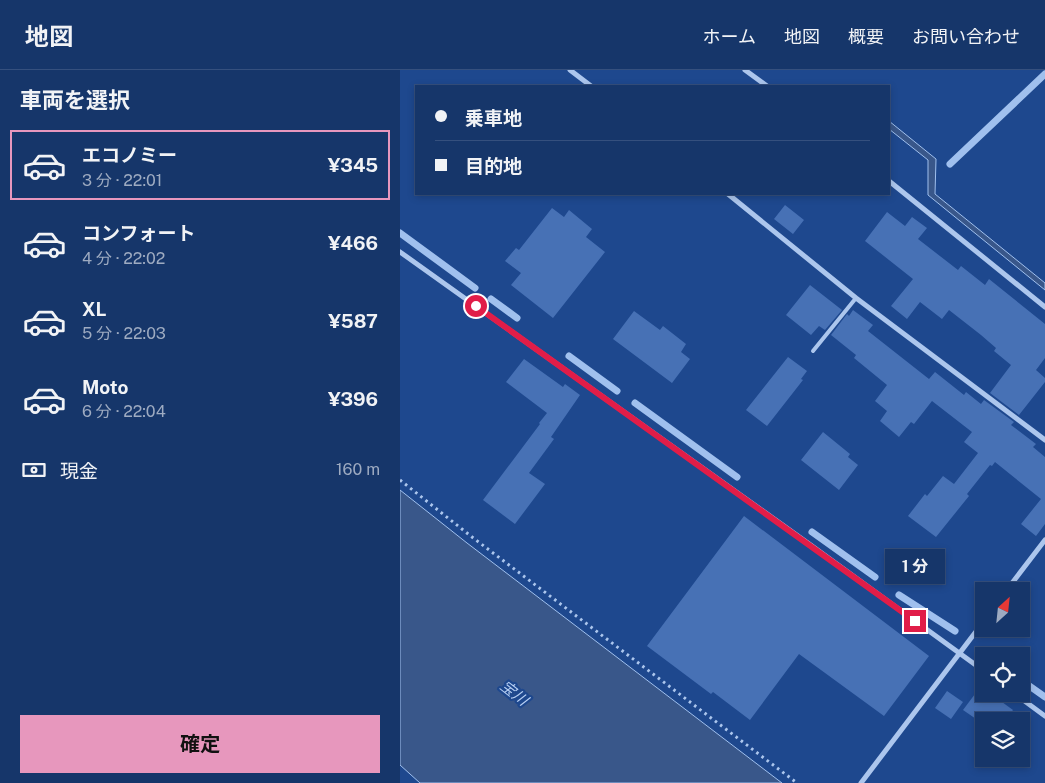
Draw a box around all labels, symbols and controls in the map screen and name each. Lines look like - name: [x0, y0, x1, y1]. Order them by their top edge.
- text: 地図: [25, 22, 73, 50]
- text: ホーム: [703, 26, 756, 47]
- text: 地図: [784, 26, 820, 47]
- text: 概要: [848, 26, 884, 47]
- text: お問い合わせ: [912, 26, 1020, 47]
- text: 車両を選択: [20, 87, 130, 113]
- text: 乗車地: [465, 107, 522, 129]
- icon: car: [22, 143, 67, 188]
- text: エコノミー: [82, 144, 177, 166]
- text: ¥345: [328, 154, 378, 176]
- text: 目的地: [465, 155, 522, 177]
- text: 3 分 · 22:01: [82, 171, 162, 190]
- icon: car: [22, 221, 67, 266]
- text: コンフォート: [82, 222, 195, 244]
- text: ¥466: [328, 232, 378, 254]
- text: 4 分 · 22:02: [82, 249, 165, 268]
- route start: [465, 295, 487, 317]
- text: XL: [82, 298, 107, 320]
- icon: car: [22, 299, 67, 344]
- text: ¥587: [328, 310, 378, 332]
- text: 5 分 · 22:03: [82, 324, 166, 343]
- text: Moto: [82, 376, 128, 398]
- icon: car: [22, 377, 67, 422]
- text: ¥396: [328, 388, 378, 410]
- text: 6 分 · 22:04: [82, 402, 166, 421]
- icon: cash: [20, 456, 48, 484]
- text: 現金: [60, 460, 98, 482]
- text: 160 m: [336, 460, 380, 479]
- callout: 1 分: [885, 548, 945, 584]
- text: 1 分: [902, 557, 928, 576]
- north arrow: [975, 582, 1030, 638]
- map controls: [975, 582, 1030, 767]
- route end: [904, 610, 926, 632]
- button: locate: [975, 647, 1030, 702]
- water label: 宝川: [497, 677, 533, 710]
- button: layers: [975, 712, 1030, 767]
- button: 確定: [20, 715, 380, 773]

